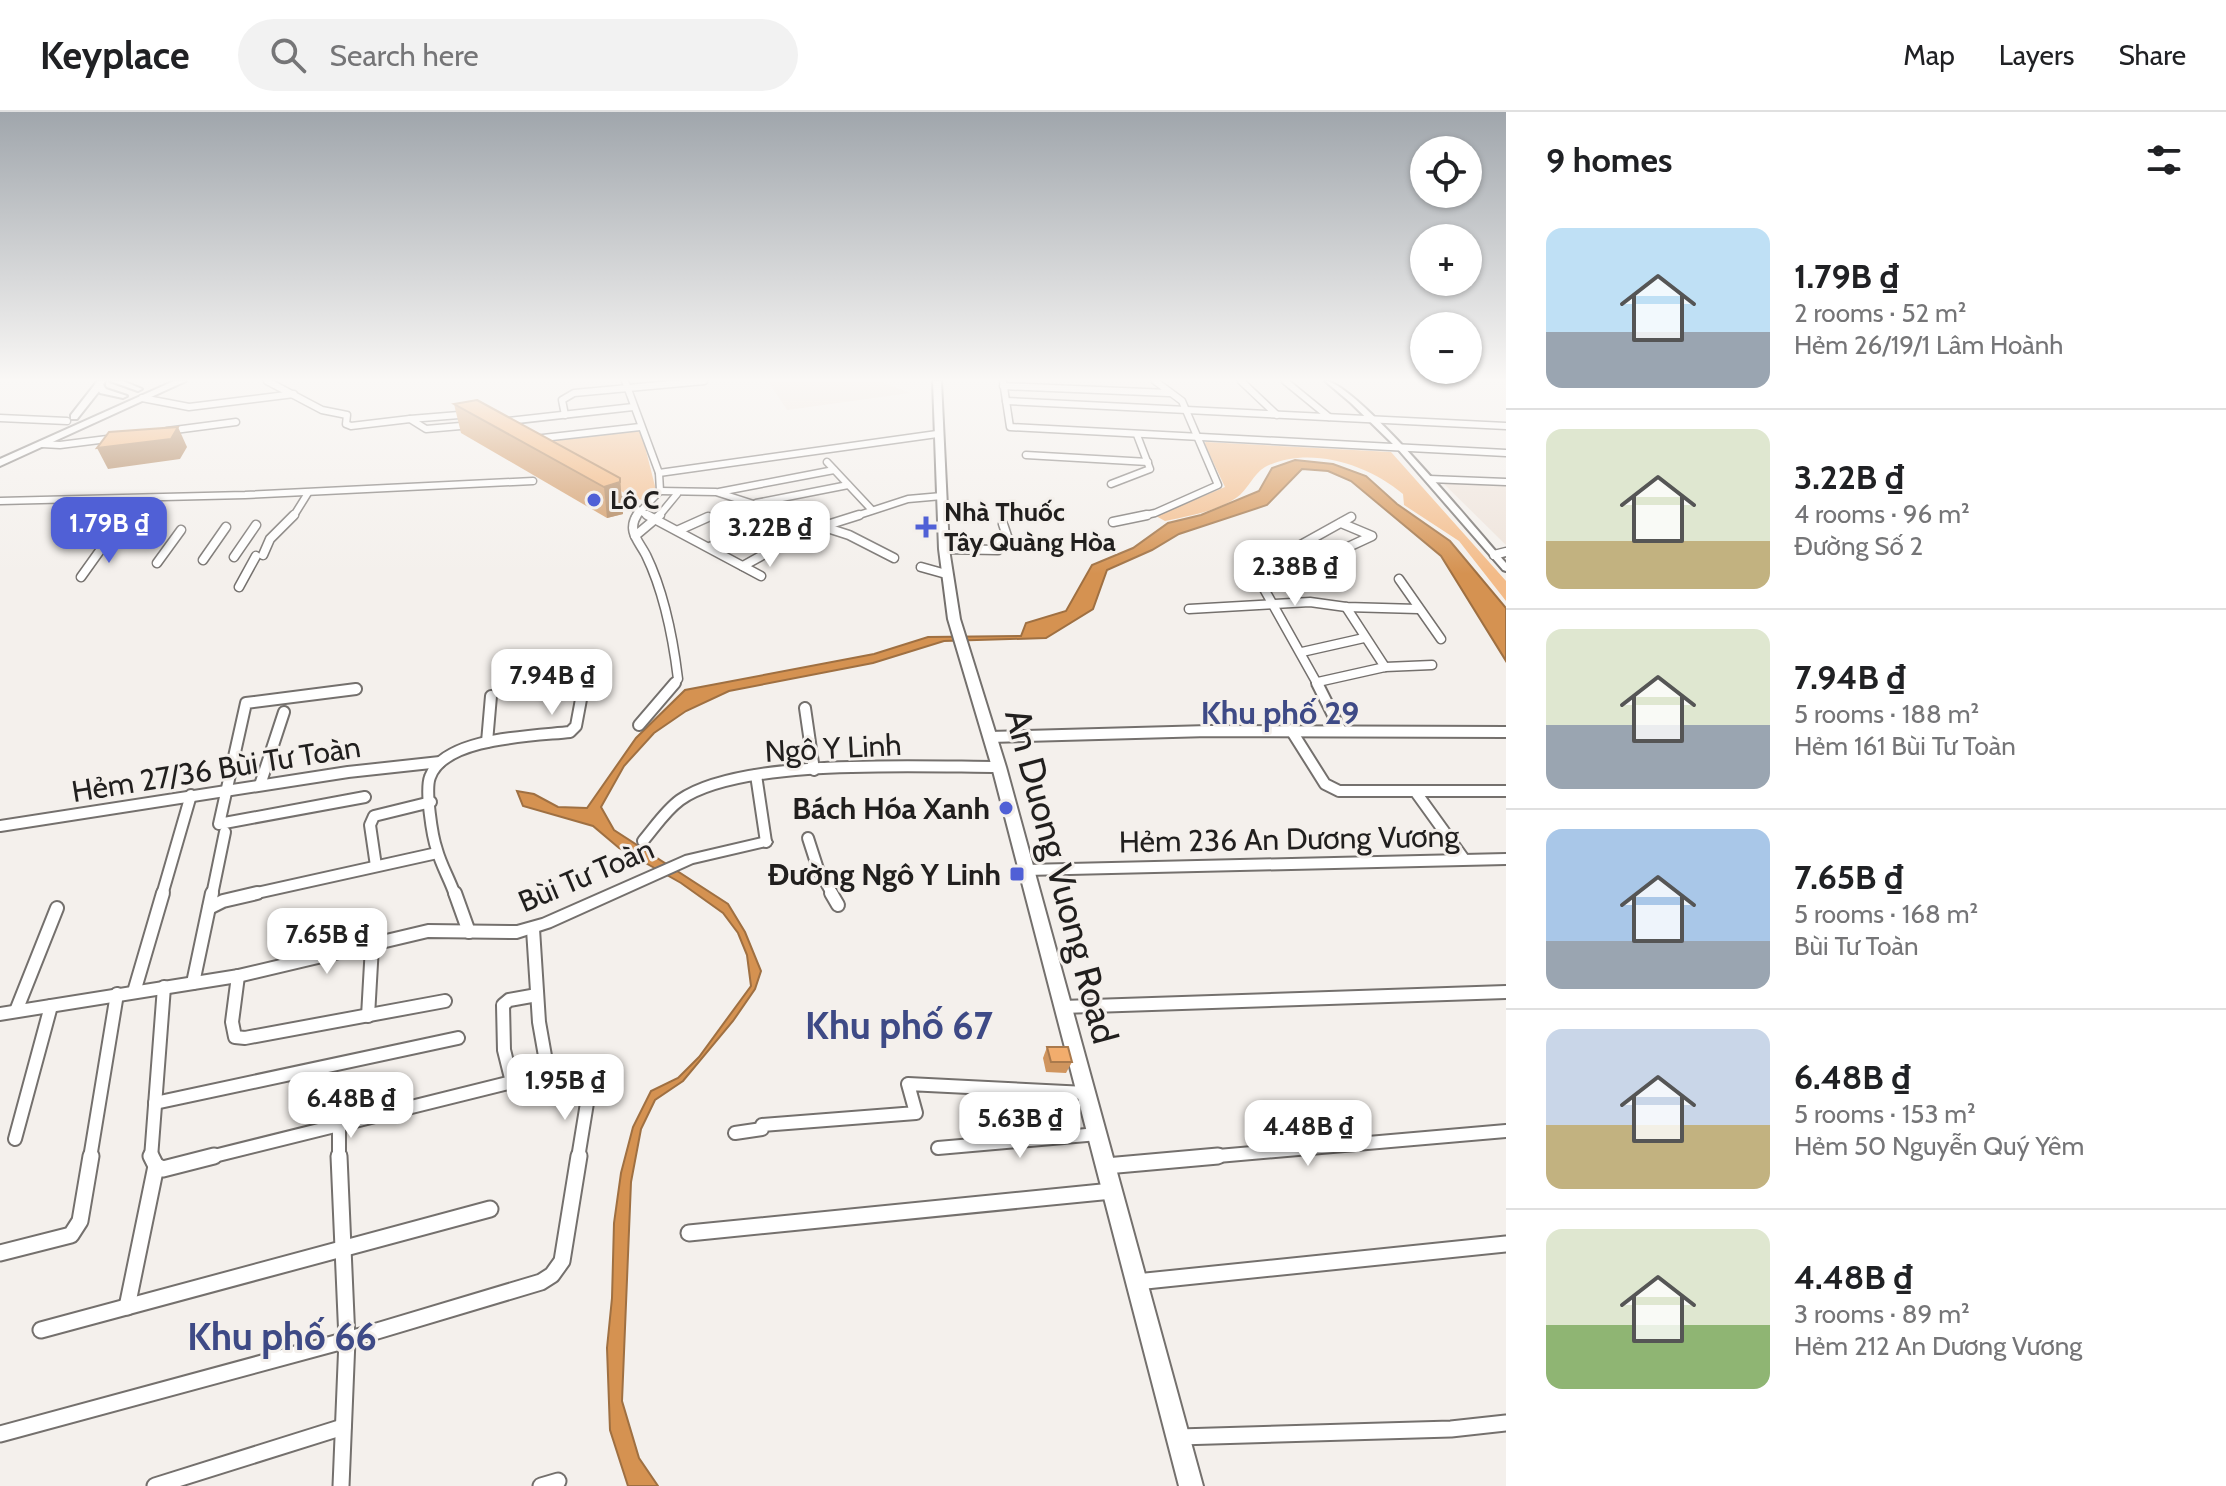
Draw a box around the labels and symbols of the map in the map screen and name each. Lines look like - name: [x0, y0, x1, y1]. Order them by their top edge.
- place label: Lô C: [610, 484, 660, 516]
- marker: Lô C: [585, 491, 603, 509]
- place label: Nhà Thuốc Tây Quàng Hòa: [944, 496, 1116, 558]
- pin: 1.79B ₫: [35, 497, 183, 565]
- pin: 3.22B ₫: [696, 501, 844, 569]
- marker: Nhà Thuốc Tây Quàng Hòa: [915, 516, 937, 538]
- pin: 2.38B ₫: [1221, 540, 1369, 608]
- pin: 7.94B ₫: [478, 649, 626, 717]
- district label: Khu phố 29: [1201, 693, 1359, 732]
- street label: An Duong Vuong Road: [996, 704, 1128, 1048]
- street label: Ngô Y Linh: [764, 726, 902, 770]
- street label: Hẻm 27/36 Bùi Tư Toàn: [69, 728, 363, 810]
- place label: Bách Hóa Xanh: [792, 790, 990, 827]
- marker: Bách Hóa Xanh: [997, 799, 1015, 817]
- street label: Hẻm 236 An Dương Vương: [1119, 818, 1461, 860]
- street label: Bùi Tư Toàn: [513, 830, 659, 920]
- place label: Đường Ngô Y Linh: [767, 856, 1001, 893]
- marker: Đường Ngô Y Linh: [1008, 865, 1026, 883]
- pin: 7.65B ₫: [253, 908, 401, 976]
- district label: Khu phố 67: [805, 1002, 993, 1049]
- pin: 1.95B ₫: [491, 1054, 639, 1122]
- pin: 6.48B ₫: [277, 1072, 425, 1140]
- pin: 5.63B ₫: [946, 1092, 1094, 1160]
- pin: 4.48B ₫: [1234, 1100, 1382, 1168]
- district label: Khu phố 66: [187, 1313, 377, 1360]

